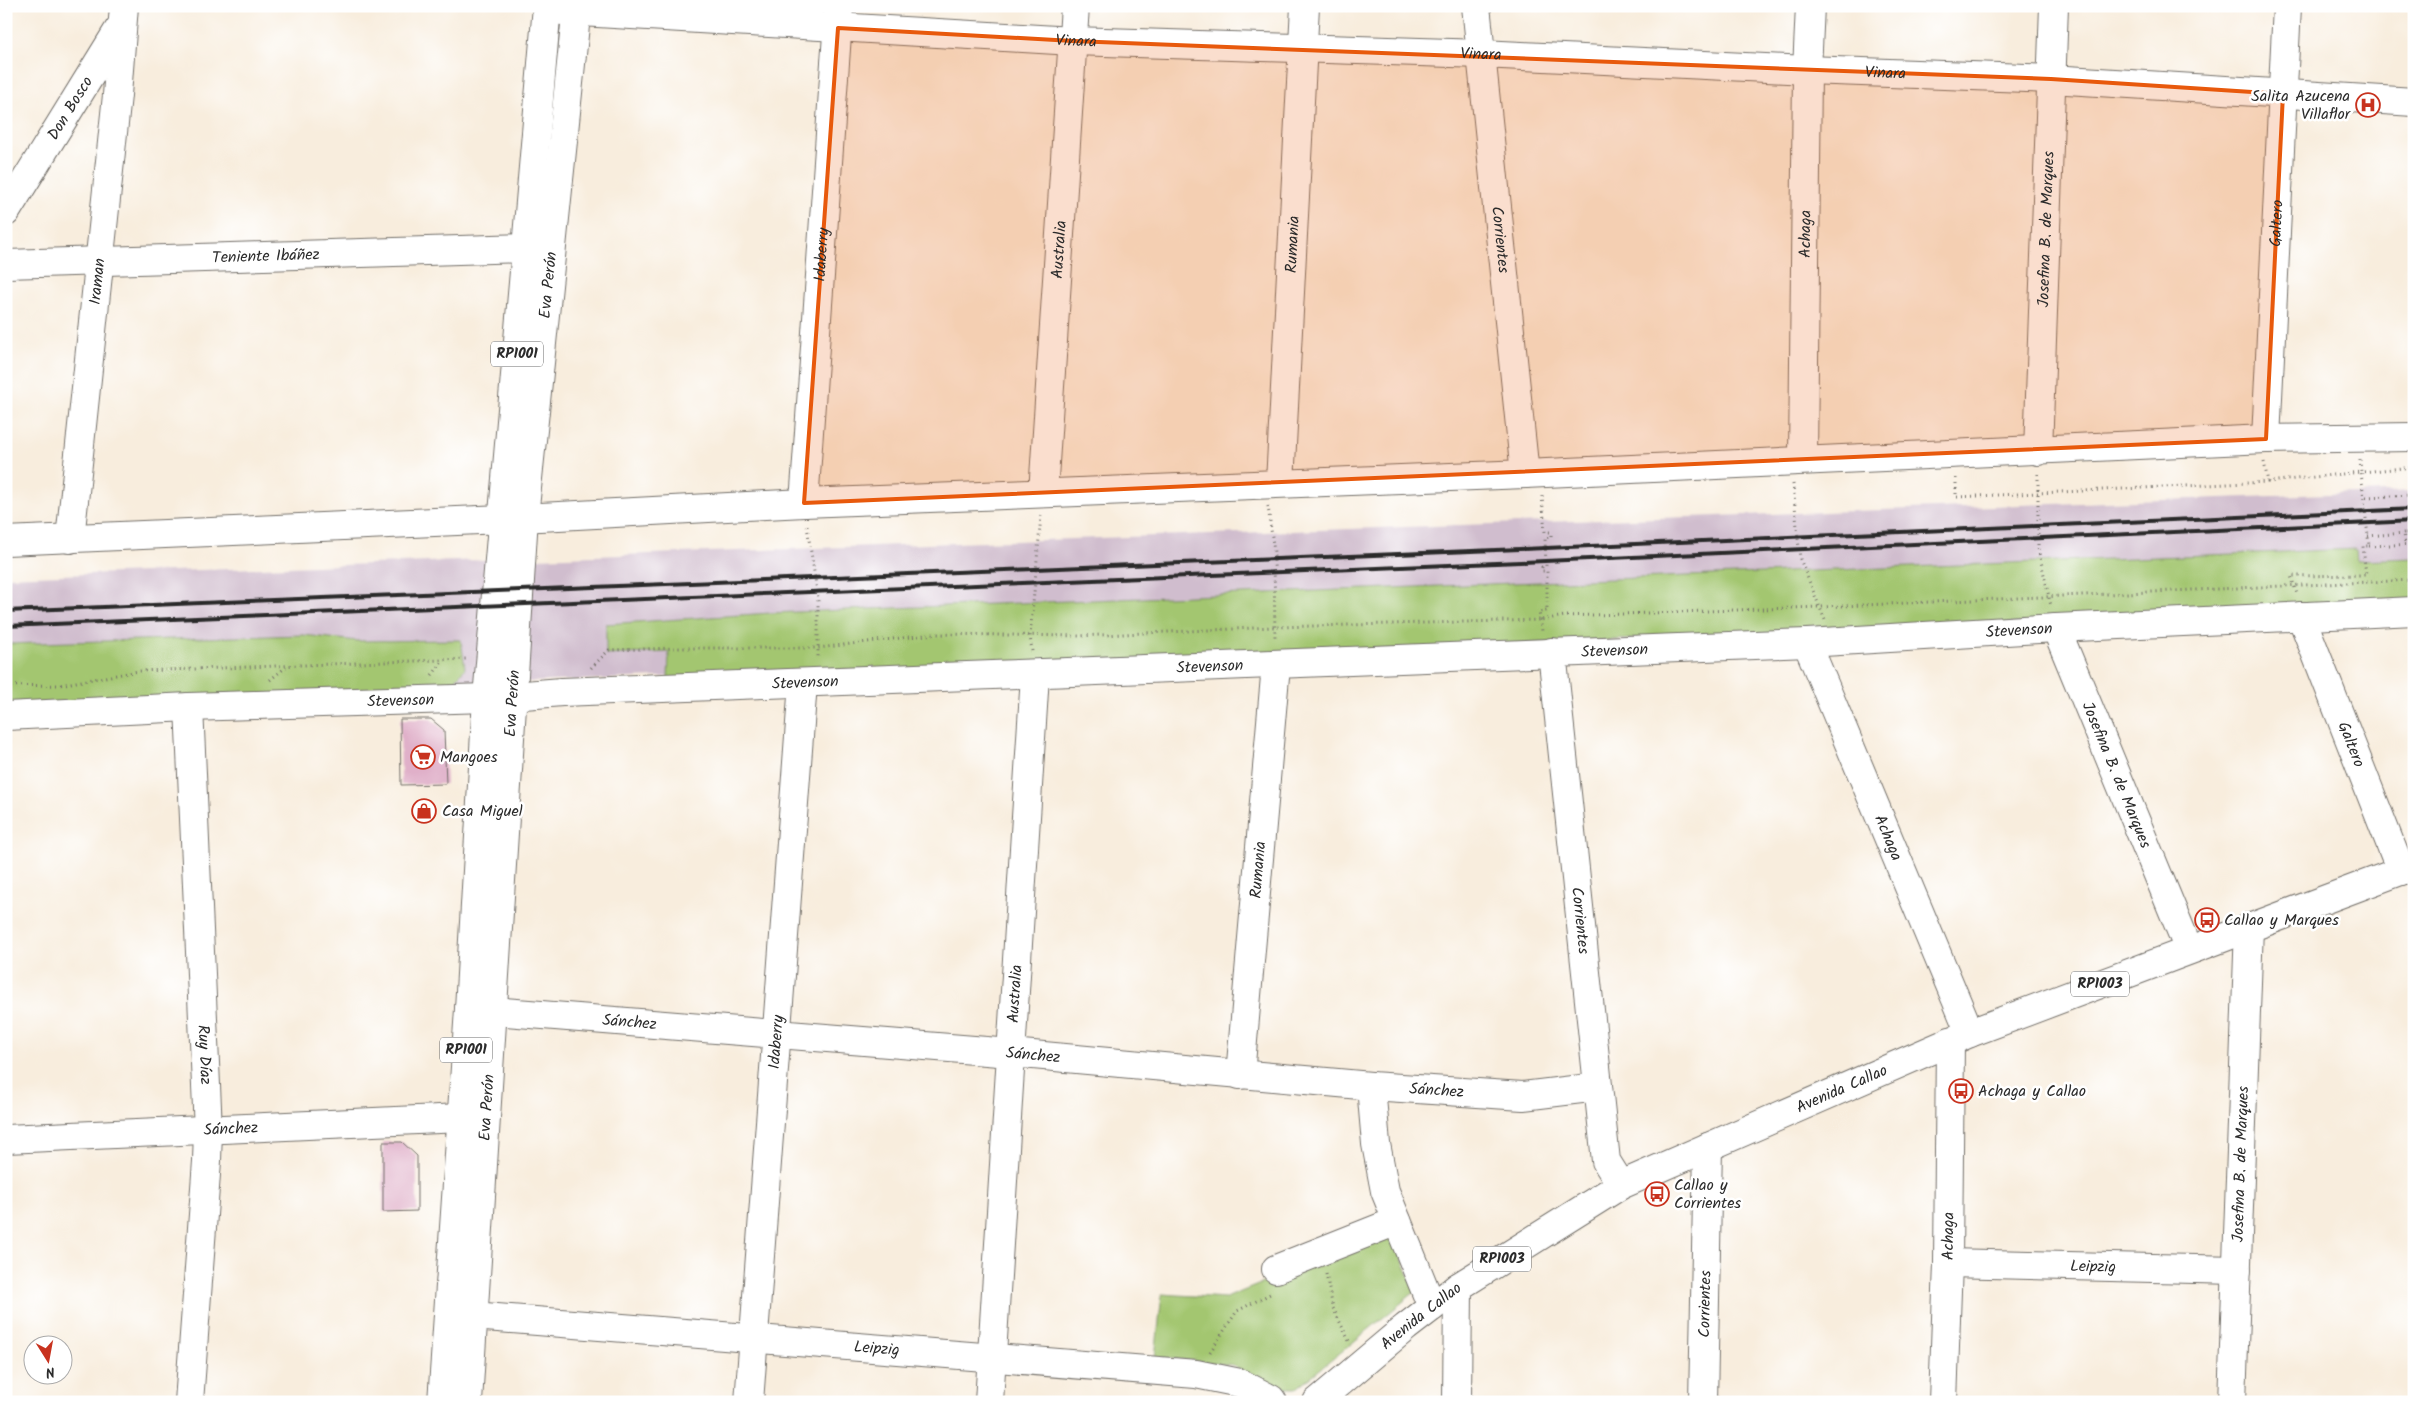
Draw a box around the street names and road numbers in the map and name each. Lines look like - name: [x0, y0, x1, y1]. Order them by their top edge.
- street label: Vinara: [1055, 27, 1097, 54]
- street label: Vinara: [1460, 41, 1502, 67]
- street label: Vinara: [1864, 60, 1906, 86]
- street label: Don Bosco: [41, 71, 99, 145]
- street label: Josefina B. de Marques: [2031, 150, 2061, 308]
- street label: Galtero: [2263, 199, 2290, 247]
- street label: Corrientes: [1485, 205, 1516, 275]
- street label: Achaga: [1793, 210, 1818, 258]
- street label: Rumania: [1279, 215, 1306, 274]
- street label: Australia: [1045, 220, 1073, 280]
- street label: Idaberry: [807, 226, 836, 283]
- street label: Teniente Ibáñez: [212, 242, 320, 270]
- street label: Eva Perón: [532, 250, 564, 320]
- street label: Iraman: [82, 257, 112, 306]
- road number: RP1001: [491, 342, 543, 366]
- street label: Stevenson: [1985, 616, 2053, 645]
- street label: Stevenson: [1581, 637, 1649, 664]
- street label: Stevenson: [1176, 653, 1244, 680]
- street label: Eva Perón: [498, 669, 527, 738]
- street label: Stevenson: [771, 669, 839, 696]
- street label: Stevenson: [367, 687, 435, 714]
- street label: Josefina B. de Marques: [2075, 698, 2158, 852]
- street label: Galtero: [2331, 718, 2372, 771]
- street label: Achaga: [1868, 811, 1909, 865]
- street label: Rumania: [1243, 840, 1273, 899]
- street label: Corrientes: [1565, 886, 1596, 955]
- street label: Australia: [1001, 964, 1029, 1024]
- road number: RP1003: [2071, 972, 2129, 996]
- street label: Sánchez: [601, 1007, 658, 1037]
- street label: Idaberry: [762, 1014, 791, 1070]
- street label: Ruy Díaz: [191, 1024, 218, 1085]
- road number: RP1001: [440, 1038, 492, 1062]
- street label: Sánchez: [1005, 1040, 1061, 1070]
- street label: Avenida Callao: [1792, 1058, 1891, 1120]
- street label: Eva Perón: [472, 1073, 501, 1142]
- street label: Sánchez: [1409, 1076, 1465, 1105]
- street label: Josefina B. de Marques: [2225, 1085, 2256, 1243]
- street label: Sánchez: [203, 1115, 259, 1142]
- street label: Achaga: [1936, 1212, 1961, 1260]
- road number: RP1003: [1473, 1246, 1531, 1272]
- street label: Leipzig: [2070, 1253, 2116, 1280]
- street label: Corrientes: [1692, 1270, 1718, 1338]
- street label: Avenida Callao: [1375, 1276, 1467, 1356]
- street label: Leipzig: [853, 1334, 901, 1363]

